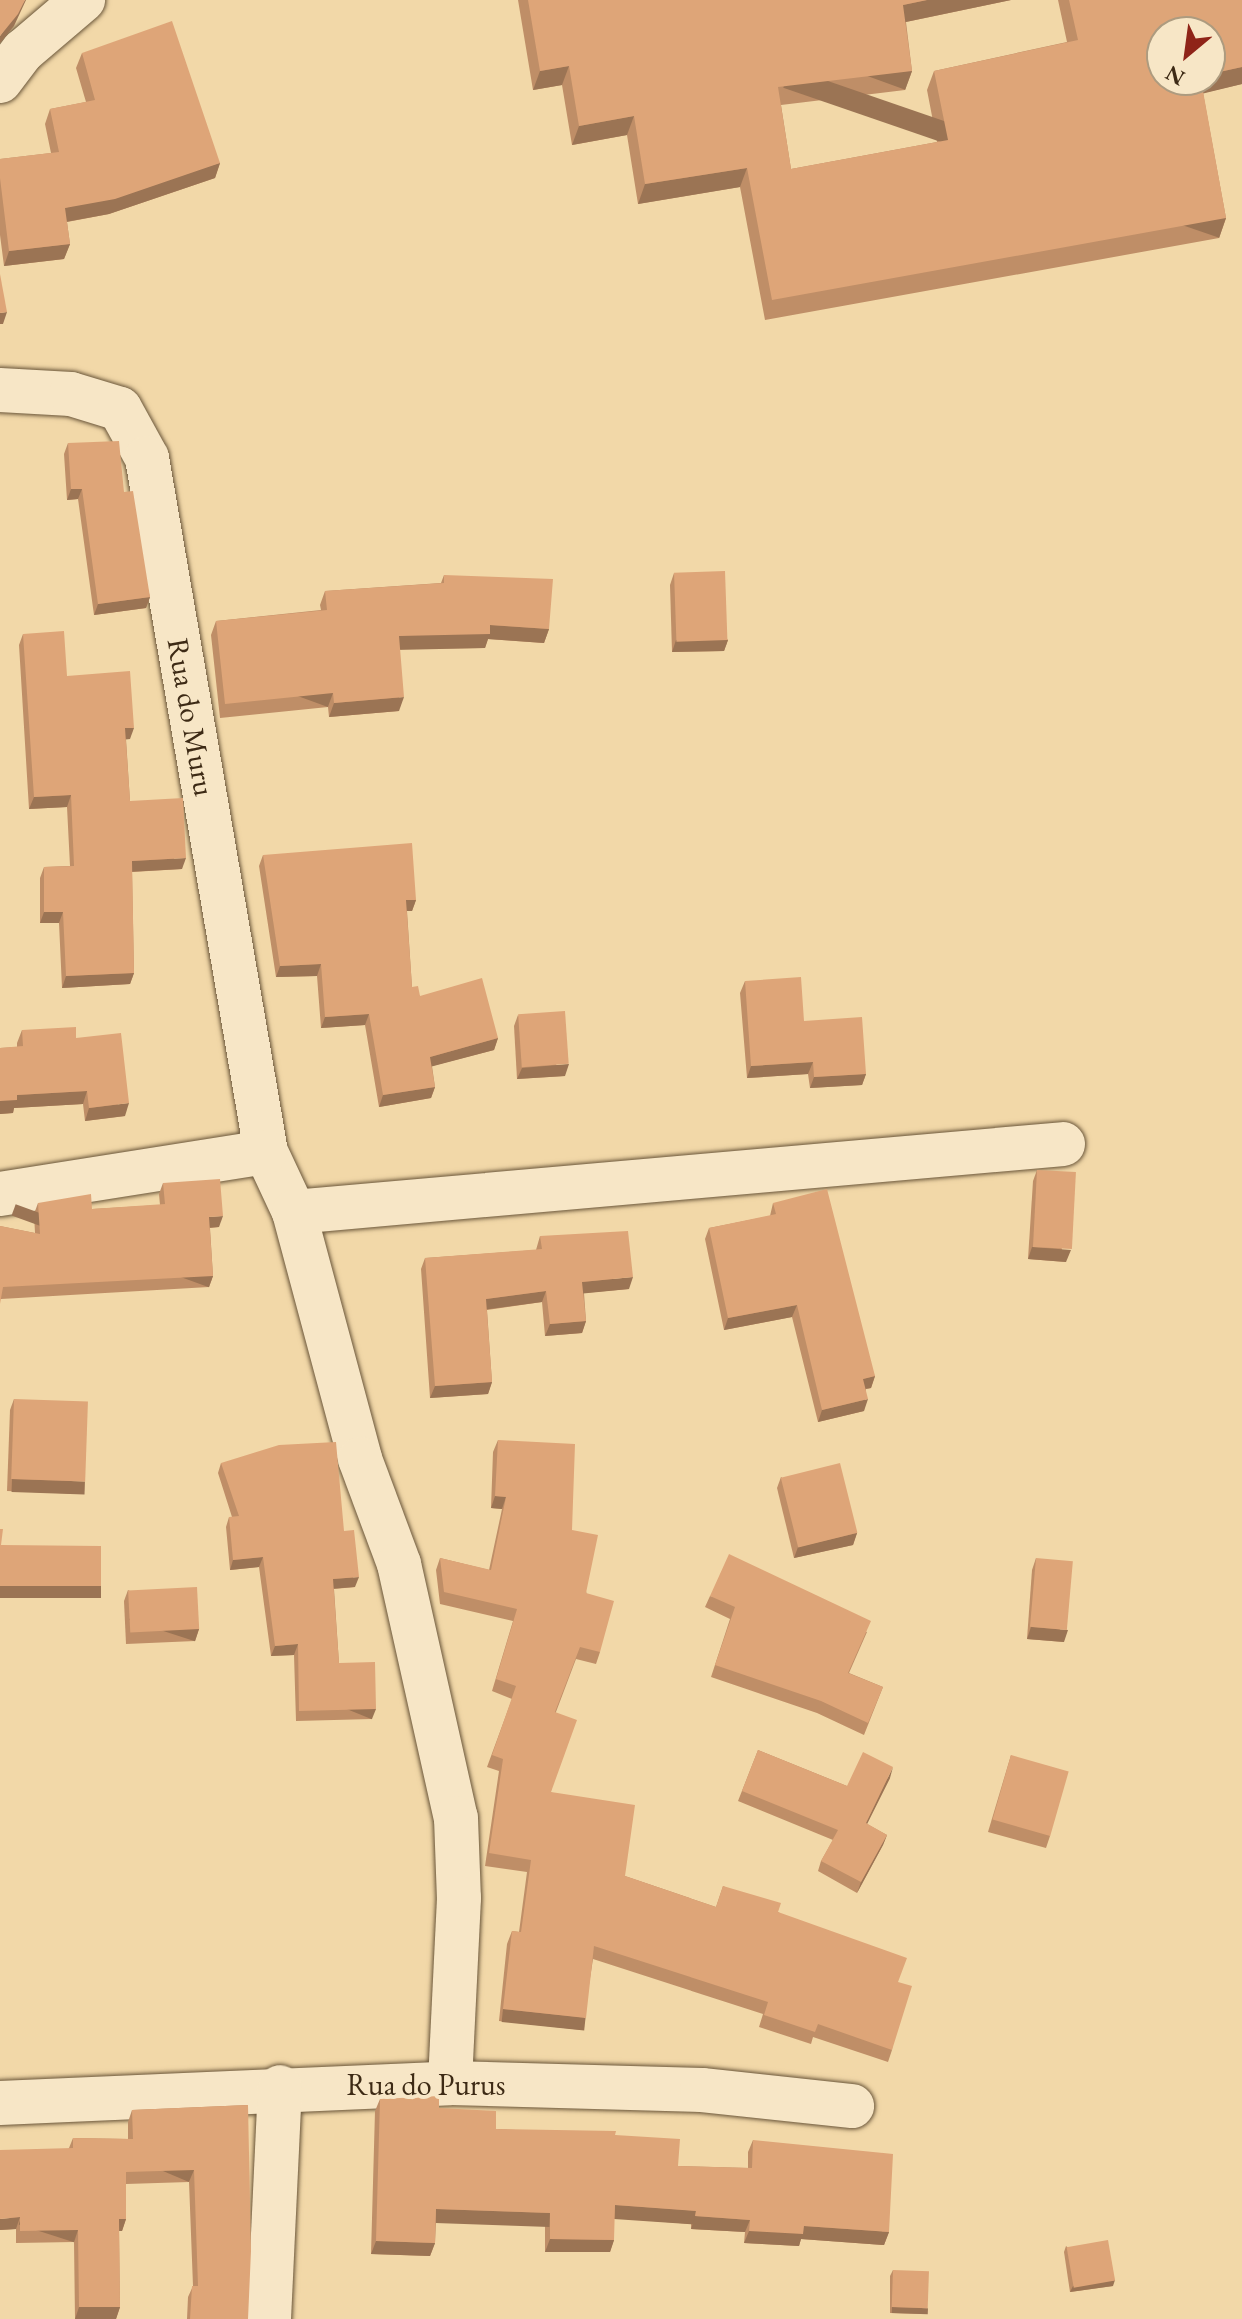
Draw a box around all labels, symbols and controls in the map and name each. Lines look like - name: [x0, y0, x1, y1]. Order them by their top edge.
- north arrow: [1146, 16, 1226, 96]
- text: N: [1160, 59, 1190, 93]
- street label: Rua do Muru: [159, 635, 223, 799]
- street label: Rua do Purus: [346, 2067, 506, 2103]

